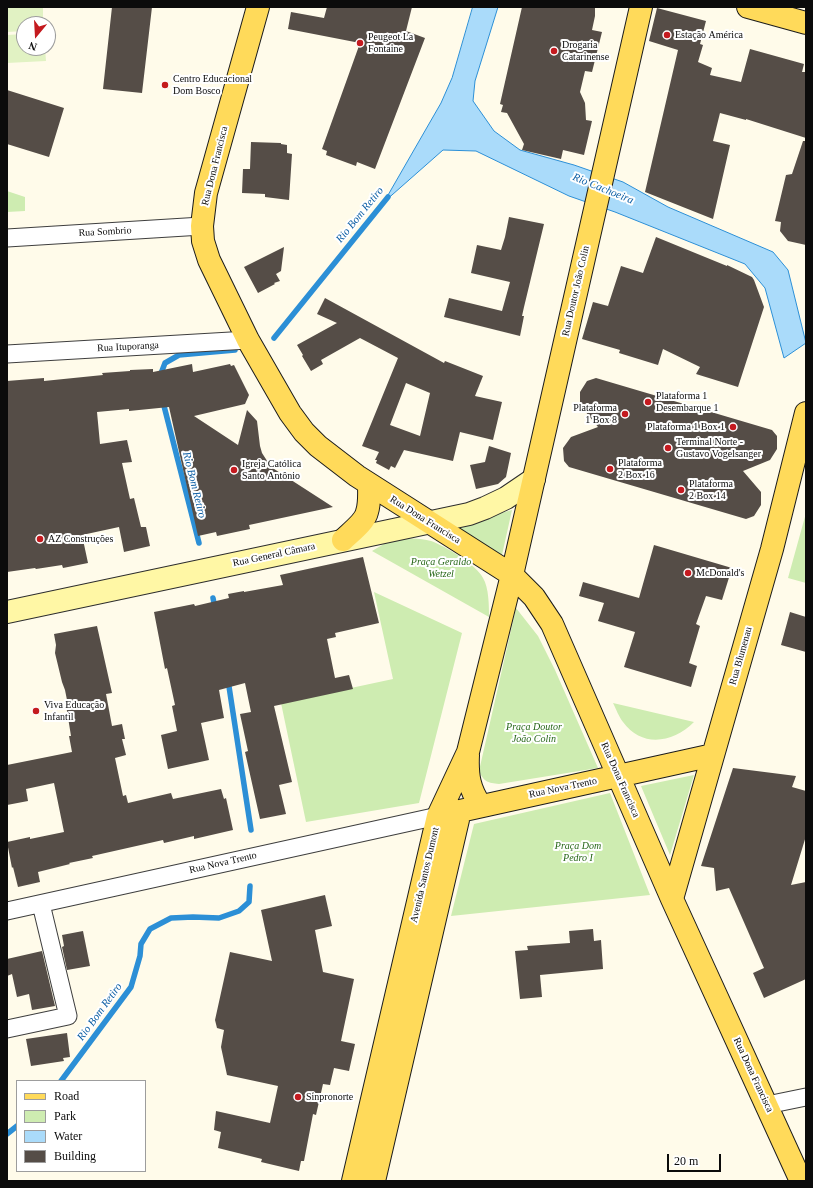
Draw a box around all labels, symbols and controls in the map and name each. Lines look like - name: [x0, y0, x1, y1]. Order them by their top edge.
- north arrow: [16, 16, 56, 56]
- place label: Estação América: [675, 29, 743, 41]
- marker: Estação América: [662, 30, 672, 40]
- place label: Peugeot La Fontaine: [368, 31, 413, 54]
- marker: Peugeot La Fontaine: [355, 38, 365, 48]
- place label: Drogaria Catarinense: [562, 39, 609, 62]
- text: N: [27, 40, 38, 53]
- marker: Drogaria Catarinense: [549, 46, 559, 56]
- place label: Centro Educacional Dom Bosco: [173, 73, 252, 96]
- marker: Centro Educacional Dom Bosco: [160, 80, 170, 90]
- street label: Rua Dona Francisca: [199, 125, 231, 207]
- water label: Rio Cachoeira: [571, 171, 635, 207]
- water label: Rio Bom Retiro: [333, 184, 387, 246]
- street label: Rua Sombrio: [78, 225, 132, 239]
- street label: Rua Doutor João Colin: [560, 245, 592, 337]
- street label: Rua Ituporanga: [97, 339, 159, 355]
- place label: Plataforma 1 Desembarque 1: [656, 390, 718, 414]
- marker: Plataforma 1 Desembarque 1: [643, 397, 653, 407]
- place label: Plataforma 1 Box 8: [573, 402, 617, 426]
- marker: Plataforma 1 Box 8: [620, 409, 630, 419]
- place label: Plataforma 1 Box 1: [647, 421, 725, 433]
- marker: Plataforma 1 Box 1: [728, 422, 738, 432]
- place label: Terminal Norte - Gustavo Vogelsanger: [676, 436, 761, 460]
- marker: Terminal Norte - Gustavo Vogelsanger: [663, 443, 673, 453]
- water label: Rio Bom Retiro: [179, 450, 209, 520]
- place label: Plataforma 2 Box 16: [618, 457, 662, 480]
- place label: Igreja Católica Santo Antônio: [242, 458, 301, 482]
- marker: Plataforma 2 Box 16: [605, 464, 615, 474]
- marker: Igreja Católica Santo Antônio: [229, 465, 239, 475]
- place label: Plataforma 2 Box 14: [689, 478, 733, 502]
- marker: Plataforma 2 Box 14: [676, 485, 686, 495]
- street label: Rua Dona Francisca: [387, 493, 463, 547]
- place label: AZ Construções: [48, 533, 113, 545]
- marker: AZ Construções: [35, 534, 45, 544]
- street label: Rua General Câmara: [232, 540, 316, 570]
- park label: Praça Geraldo Wetzel: [411, 556, 471, 580]
- place label: McDonald's: [696, 567, 744, 579]
- marker: McDonald's: [683, 568, 693, 578]
- street label: Rua Blumenau: [727, 626, 755, 686]
- place label: Viva Educação Infantil: [44, 699, 104, 722]
- marker: Viva Educação Infantil: [31, 706, 41, 716]
- park label: Praça Doutor João Colin: [506, 721, 562, 744]
- street label: Rua Dona Francisca: [598, 741, 642, 819]
- street label: Rua Nova Trento: [528, 775, 598, 801]
- street label: Avenida Santos Dumont: [408, 826, 442, 924]
- park label: Praça Dom Pedro I: [555, 840, 601, 864]
- street label: Rua Nova Trento: [188, 849, 258, 877]
- water label: Rio Bom Retiro: [75, 981, 125, 1043]
- street label: Rua Dona Francisca: [730, 1036, 776, 1114]
- legend: [16, 1080, 146, 1172]
- text: Road: [54, 1089, 79, 1103]
- place label: Sinpronorte: [306, 1091, 353, 1103]
- marker: Sinpronorte: [293, 1092, 303, 1102]
- text: Park: [54, 1109, 76, 1123]
- text: Water: [54, 1129, 82, 1143]
- scale bar: [669, 1146, 723, 1172]
- text: Building: [54, 1149, 96, 1163]
- text: 20 m: [674, 1154, 698, 1168]

